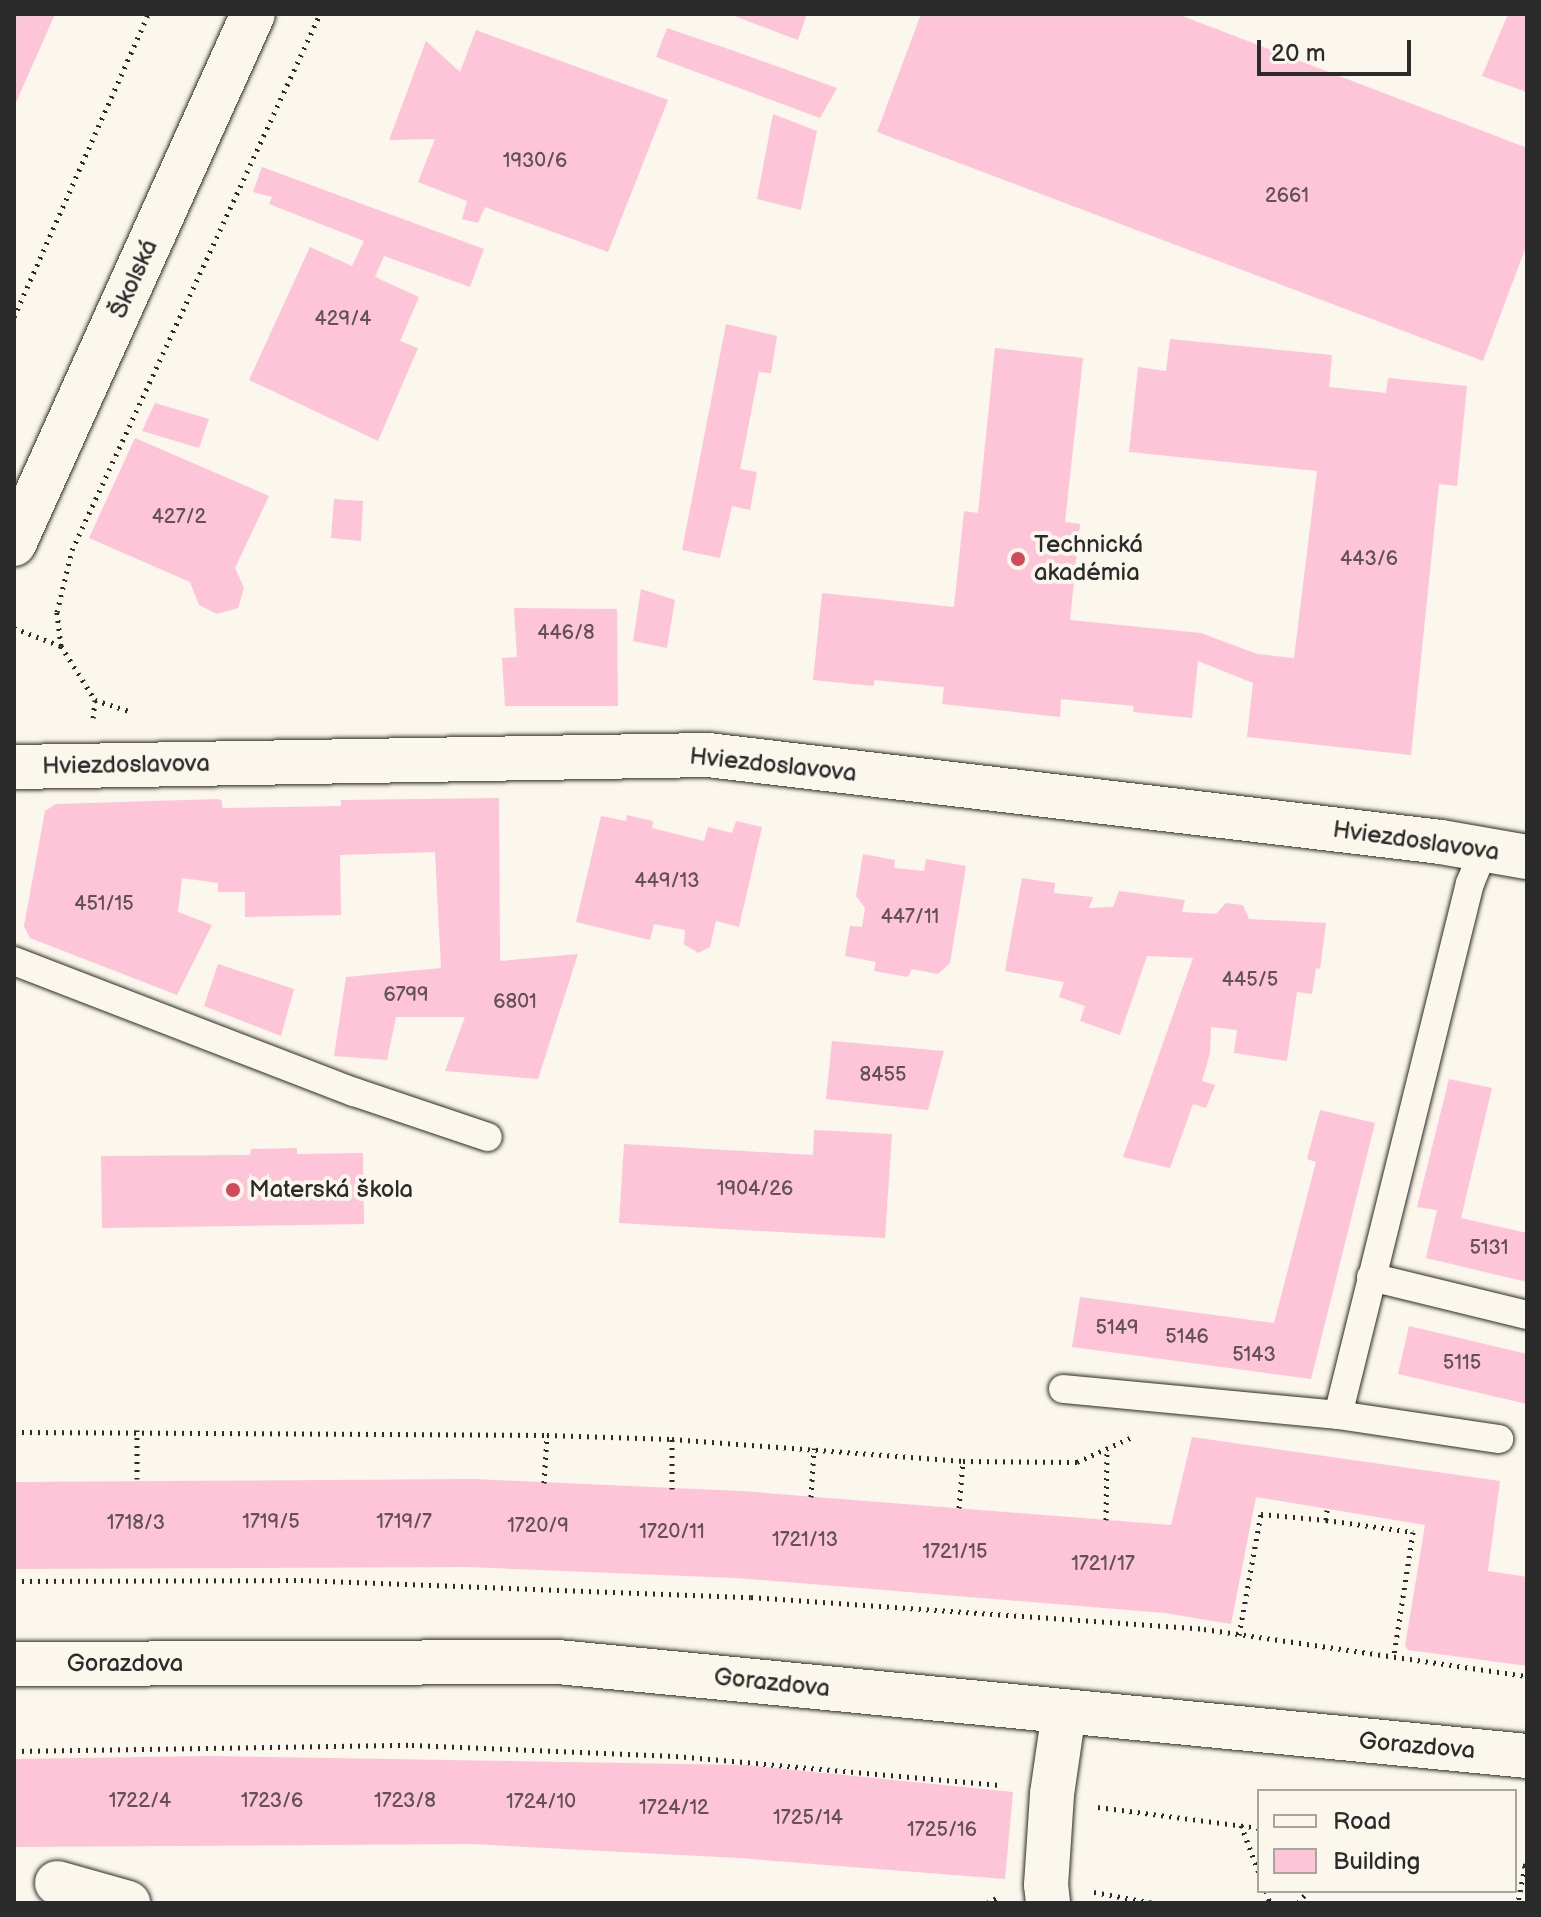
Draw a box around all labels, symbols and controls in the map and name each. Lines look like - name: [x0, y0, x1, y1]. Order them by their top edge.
- scale bar: [1261, 24, 1415, 74]
- text: 20 m: [1271, 39, 1326, 68]
- house number: 1930/6: [503, 149, 567, 173]
- house number: 2661: [1265, 184, 1309, 208]
- street label: Školská: [104, 235, 164, 323]
- house number: 429/4: [315, 307, 371, 331]
- house number: 427/2: [152, 505, 206, 529]
- place label: Technická akadémia: [1034, 531, 1143, 587]
- house number: 443/6: [1340, 547, 1398, 571]
- marker: Technická akadémia: [1009, 550, 1027, 568]
- house number: 446/8: [537, 621, 595, 645]
- street label: Hviezdoslavova: [688, 742, 858, 788]
- street label: Hviezdoslavova: [42, 749, 210, 781]
- street label: Hviezdoslavova: [1331, 815, 1501, 867]
- house number: 449/13: [634, 869, 700, 893]
- house number: 451/15: [74, 892, 134, 916]
- house number: 447/11: [881, 905, 939, 929]
- house number: 445/5: [1222, 968, 1278, 992]
- house number: 6799: [383, 983, 429, 1007]
- house number: 6801: [493, 990, 537, 1014]
- house number: 8455: [860, 1063, 906, 1087]
- place label: Materská škola: [249, 1176, 413, 1204]
- house number: 1904/26: [717, 1177, 793, 1201]
- marker: Materská škola: [224, 1181, 242, 1199]
- house number: 5131: [1469, 1236, 1509, 1260]
- house number: 5149: [1096, 1316, 1138, 1340]
- house number: 5146: [1165, 1325, 1209, 1349]
- house number: 5143: [1232, 1343, 1276, 1367]
- house number: 5115: [1443, 1351, 1481, 1375]
- house number: 1719/5: [242, 1510, 300, 1534]
- house number: 1719/7: [376, 1510, 432, 1534]
- house number: 1718/3: [107, 1511, 165, 1535]
- house number: 1720/9: [507, 1514, 569, 1538]
- house number: 1720/11: [639, 1520, 705, 1544]
- house number: 1721/13: [772, 1528, 838, 1552]
- house number: 1721/15: [922, 1540, 988, 1564]
- house number: 1721/17: [1071, 1552, 1135, 1576]
- street label: Gorazdova: [67, 1650, 183, 1678]
- street label: Gorazdova: [712, 1663, 832, 1703]
- street label: Gorazdova: [1358, 1727, 1476, 1765]
- house number: 1722/4: [109, 1789, 171, 1813]
- house number: 1723/6: [241, 1789, 303, 1813]
- house number: 1723/8: [374, 1789, 436, 1813]
- legend: [1257, 1789, 1517, 1893]
- house number: 1724/10: [506, 1790, 576, 1814]
- house number: 1724/12: [639, 1796, 709, 1820]
- house number: 1725/14: [773, 1806, 843, 1830]
- text: Road: [1333, 1807, 1391, 1836]
- house number: 1725/16: [907, 1818, 977, 1842]
- text: Building: [1333, 1847, 1420, 1876]

